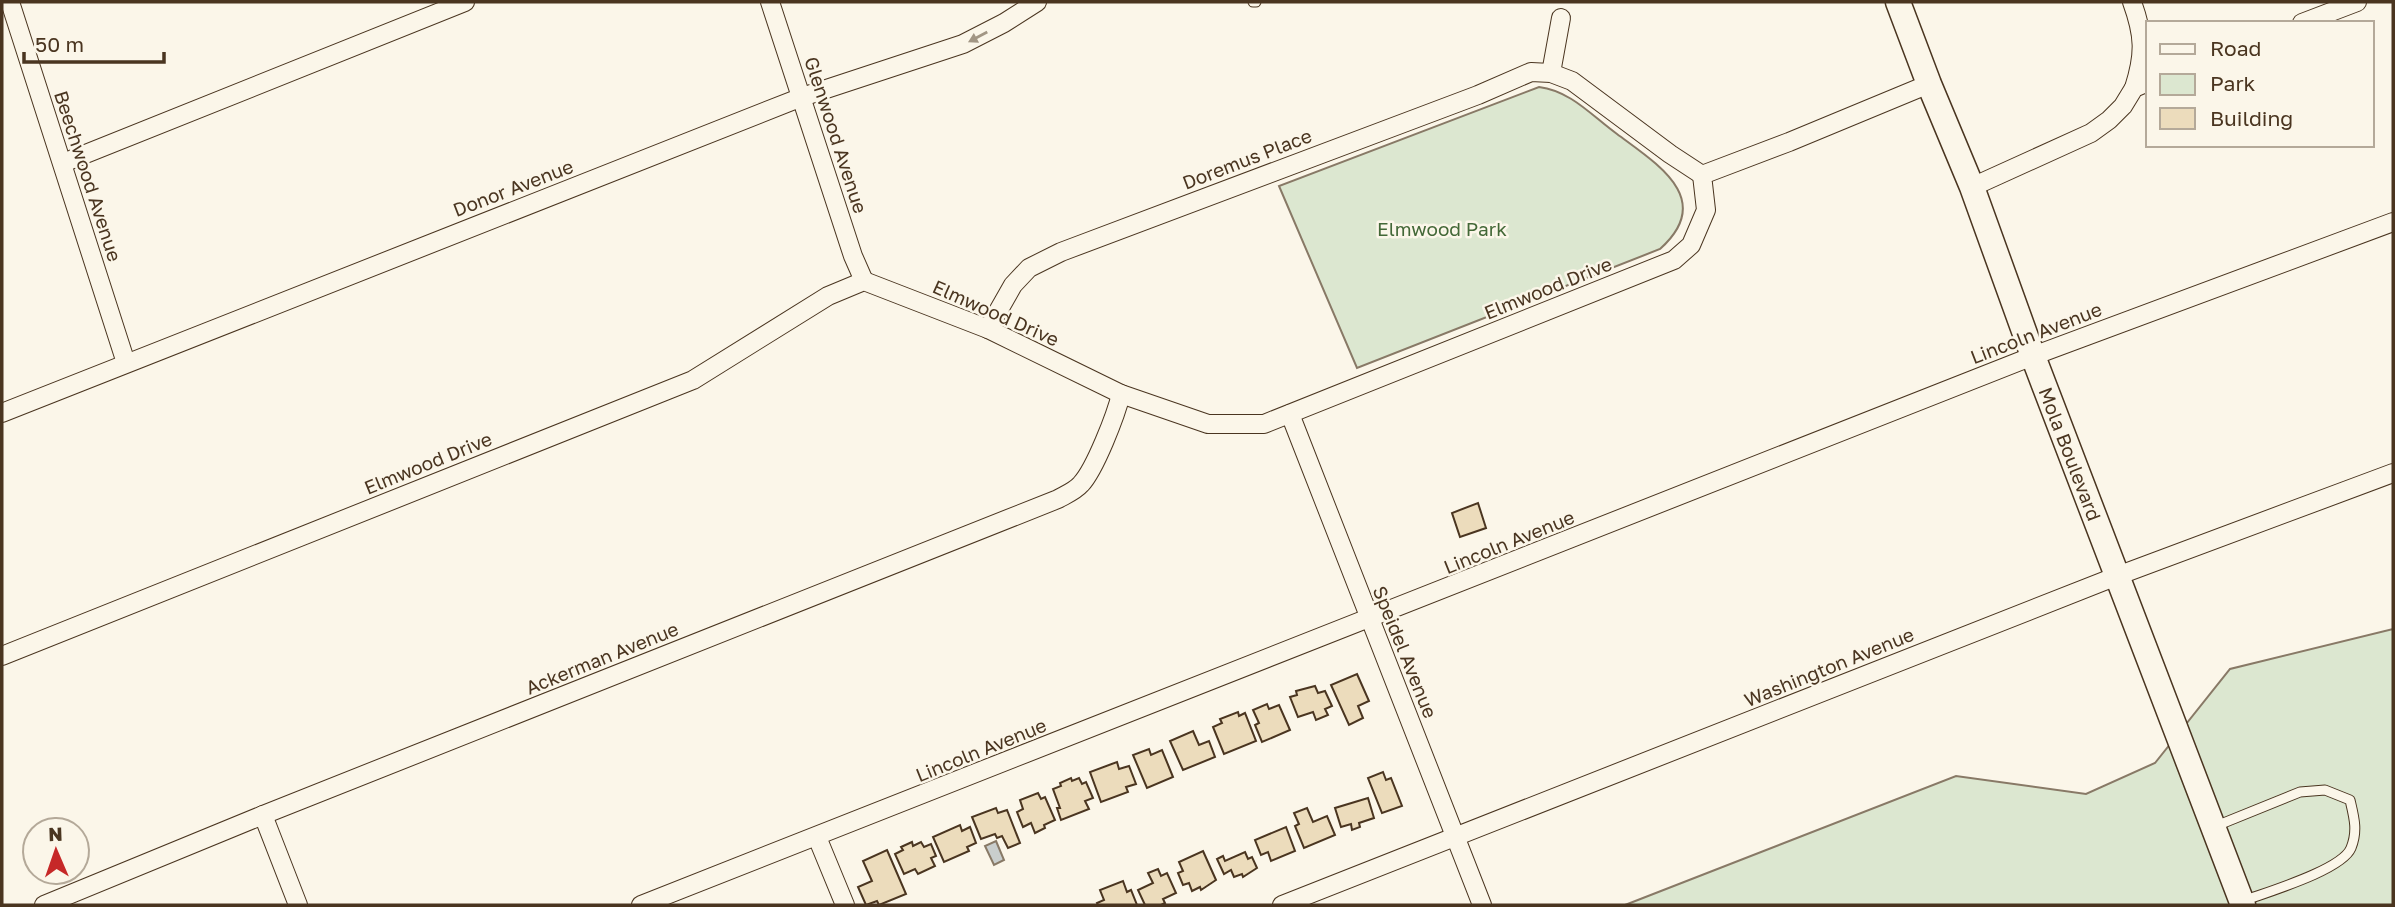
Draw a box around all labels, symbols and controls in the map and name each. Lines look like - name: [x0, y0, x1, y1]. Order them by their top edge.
- scale bar: [24, 21, 164, 65]
- legend: [2146, 21, 2374, 147]
- text: 50 m: [35, 31, 84, 57]
- one-way arrow: [968, 31, 988, 42]
- text: Road: [2210, 35, 2261, 61]
- street label: Glenwood Avenue: [800, 54, 873, 216]
- text: Park: [2210, 70, 2256, 96]
- street label: Beechwood Avenue: [50, 88, 127, 264]
- text: Building: [2210, 105, 2293, 131]
- street label: Doremus Place: [1179, 123, 1315, 194]
- street label: Donor Avenue: [449, 154, 576, 221]
- park label: Elmwood Park: [1377, 217, 1507, 240]
- street label: Elmwood Drive: [1481, 251, 1615, 324]
- street label: Elmwood Drive: [929, 274, 1063, 351]
- street label: Lincoln Avenue: [1967, 297, 2105, 368]
- street label: Mola Boulevard: [2034, 384, 2106, 524]
- street label: Elmwood Drive: [361, 426, 495, 499]
- street label: Lincoln Avenue: [1440, 505, 1578, 578]
- street label: Speidel Avenue: [1368, 582, 1442, 721]
- street label: Ackerman Avenue: [522, 616, 682, 699]
- street label: Washington Avenue: [1741, 622, 1917, 711]
- street label: Lincoln Avenue: [912, 713, 1050, 786]
- north arrow: [21, 816, 91, 886]
- text: N: [48, 822, 63, 845]

